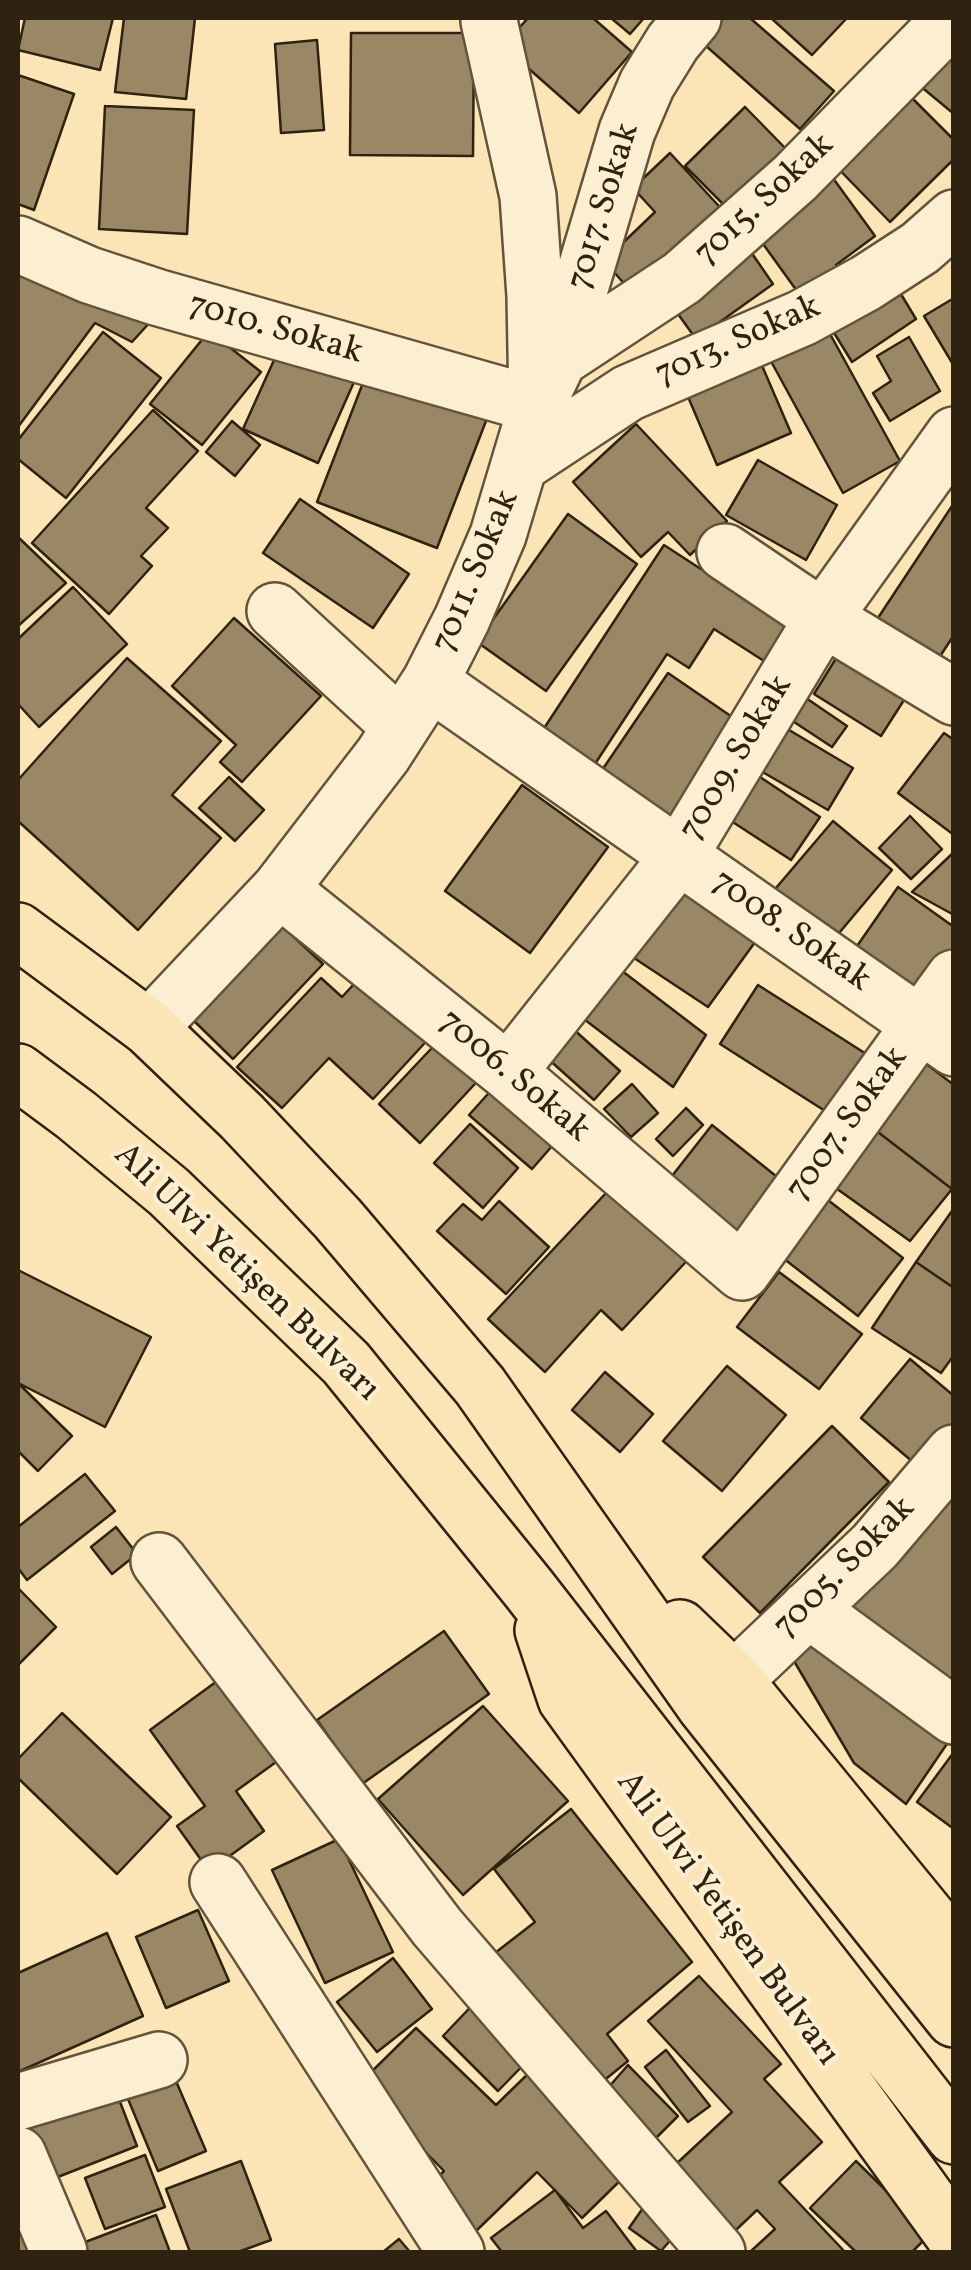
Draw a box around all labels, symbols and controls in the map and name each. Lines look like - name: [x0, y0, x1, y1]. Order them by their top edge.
- street label: 7017. Sokak: [561, 119, 651, 295]
- street label: 7015. Sokak: [688, 126, 844, 276]
- street label: 7010. Sokak: [183, 286, 367, 376]
- street label: 7013. Sokak: [650, 288, 828, 398]
- street label: 7011. Sokak: [425, 485, 531, 659]
- street label: 7009. Sokak: [672, 669, 804, 849]
- street label: 7008. Sokak: [702, 863, 878, 1003]
- street label: 7006. Sokak: [429, 1002, 597, 1154]
- street label: 7007. Sokak: [779, 1040, 919, 1210]
- street label: Ali Ulvi Yetişen Bulvarı: [103, 1136, 387, 1412]
- street label: 7005. Sokak: [766, 1489, 926, 1649]
- street label: Ali Ulvi Yetişen Bulvarı: [605, 1765, 847, 2075]

